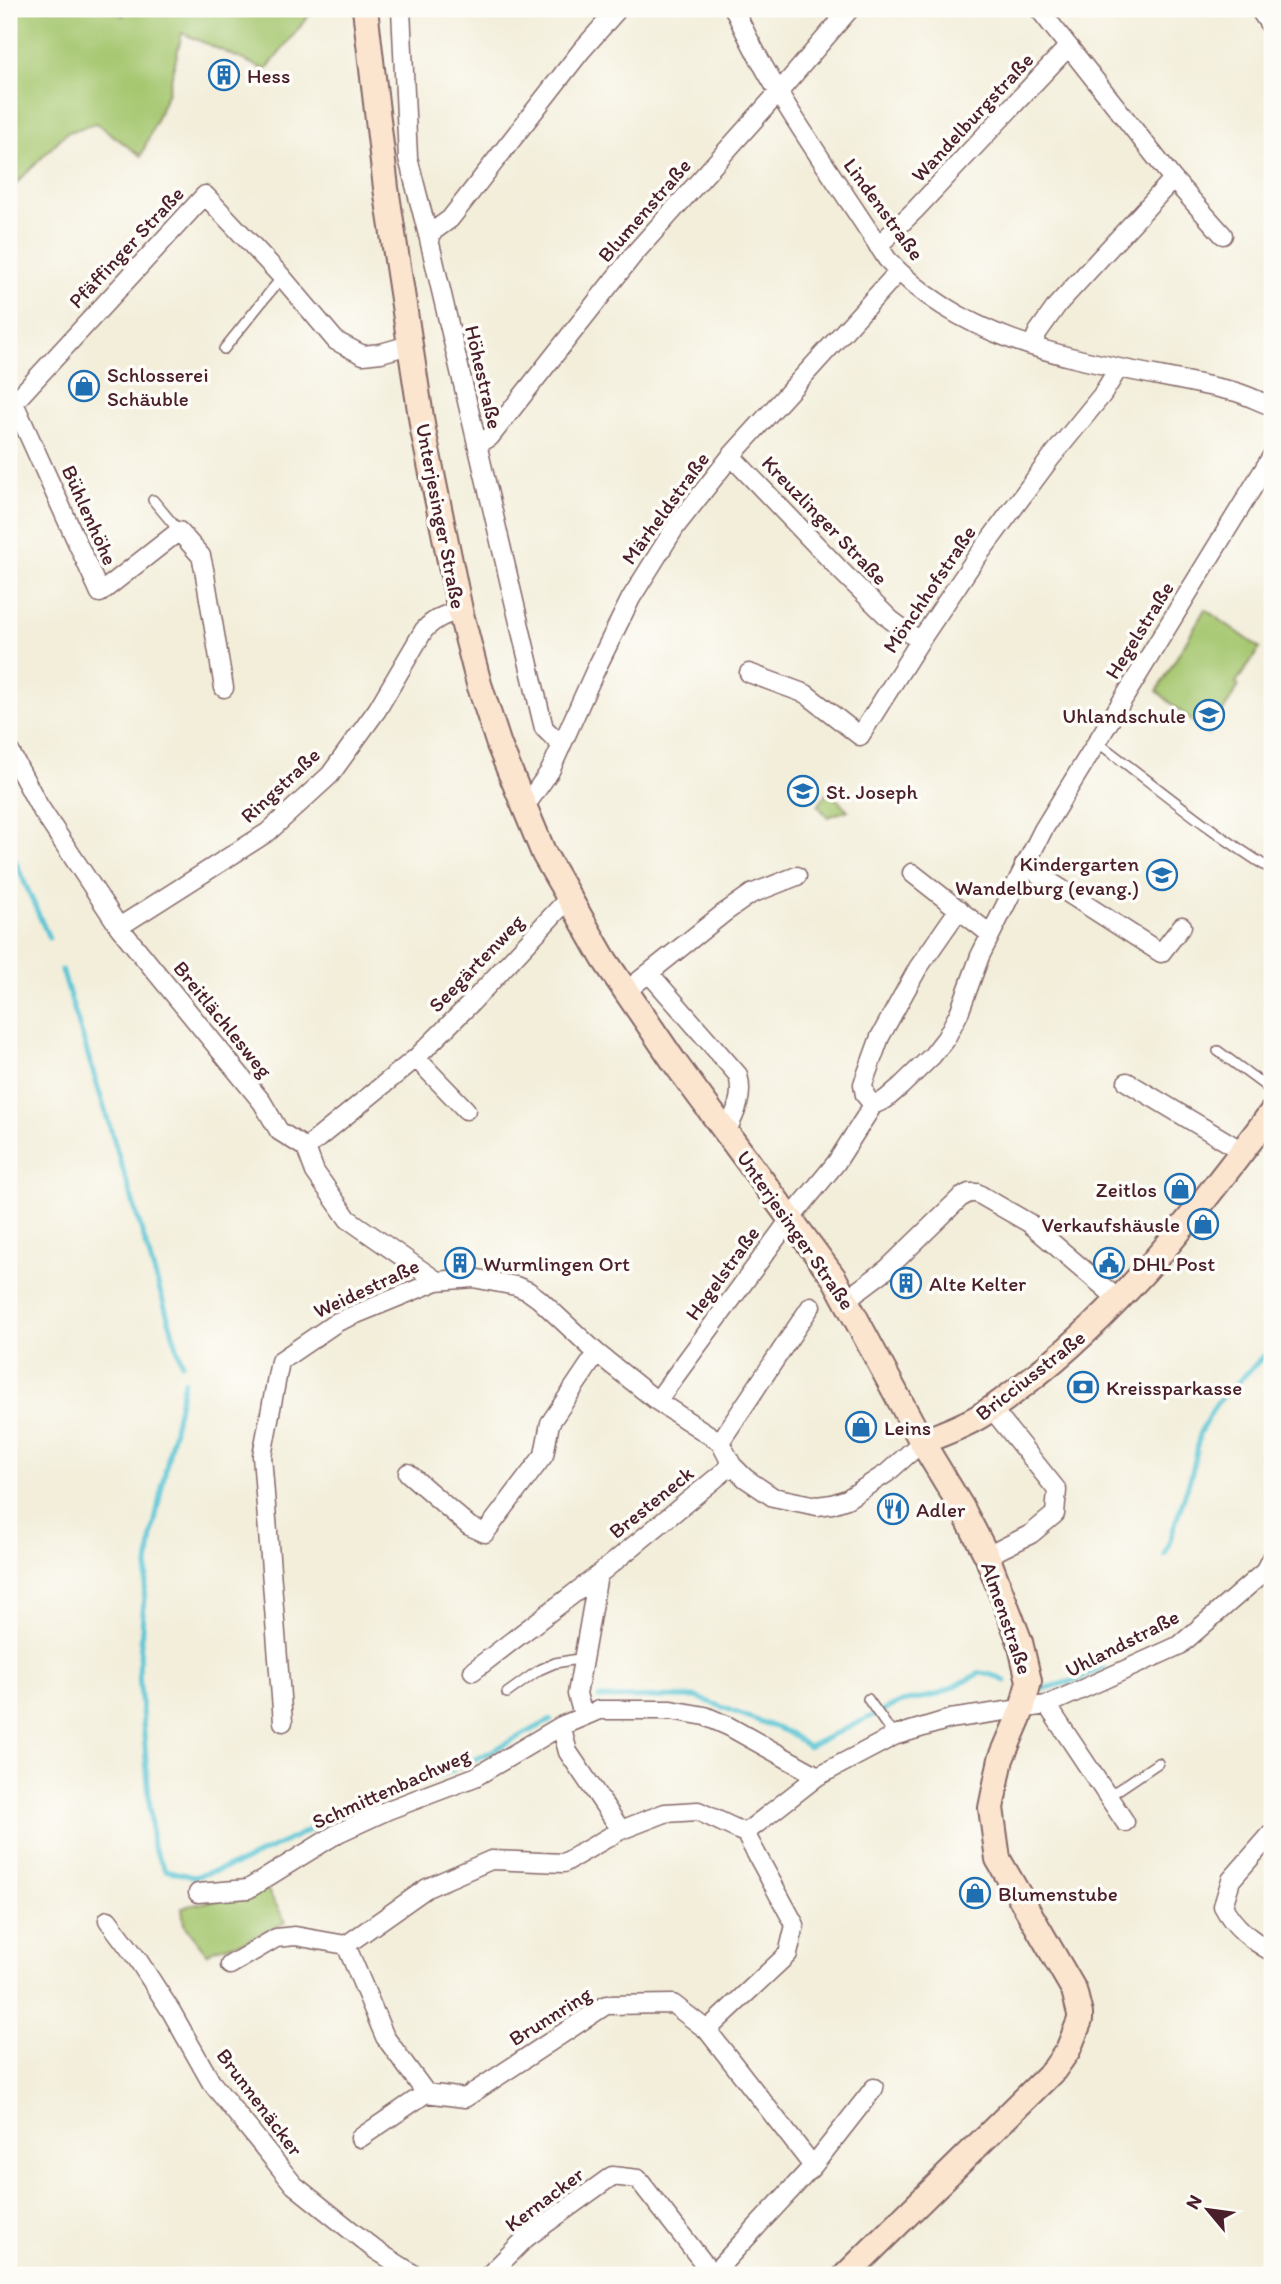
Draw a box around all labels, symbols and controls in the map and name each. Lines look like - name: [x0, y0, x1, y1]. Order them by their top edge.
- street label: Wandelburgstraße: [906, 47, 1038, 187]
- building icon: Hess: [207, 58, 241, 92]
- place label: Hess: [247, 63, 290, 88]
- street label: Blumenstraße: [592, 153, 696, 267]
- street label: Lindenstraße: [839, 153, 929, 265]
- street label: Pfäffinger Straße: [63, 181, 189, 313]
- street label: Höhestraße: [460, 323, 508, 431]
- place label: Schlosserei Schäuble: [107, 362, 209, 411]
- shop icon: Schlosserei Schäuble: [67, 369, 101, 403]
- street label: Unterjesinger Straße: [411, 421, 471, 611]
- street label: Märheldstraße: [616, 447, 714, 569]
- street label: Kreuzlinger Straße: [757, 450, 893, 590]
- street label: Bühlenhöhe: [57, 461, 123, 569]
- street label: Mönchhofstraße: [877, 520, 981, 658]
- street label: Hegelstraße: [1099, 577, 1179, 683]
- school or university icon: Uhlandschule: [1192, 698, 1226, 732]
- place label: Uhlandschule: [1062, 703, 1186, 728]
- street label: Ringstraße: [235, 742, 325, 828]
- school or university icon: St. Joseph: [786, 774, 820, 808]
- place label: St. Joseph: [826, 779, 918, 804]
- place label: Kindergarten Wandelburg (evang.): [955, 851, 1139, 900]
- school or university icon: Kindergarten Wandelburg (evang.): [1145, 858, 1179, 892]
- street label: Seegärtenweg: [423, 909, 529, 1017]
- street label: Breitlächlesweg: [168, 956, 278, 1083]
- street label: Unterjesinger Straße: [732, 1146, 860, 1314]
- shop icon: Zeitlos: [1163, 1172, 1197, 1206]
- place label: Zeitlos: [1096, 1177, 1157, 1202]
- shop icon: Verkaufshäusle: [1186, 1207, 1220, 1241]
- place label: Verkaufshäusle: [1041, 1212, 1180, 1237]
- street label: Hegelstraße: [679, 1221, 765, 1325]
- building icon: Wurmlingen Ort: [443, 1246, 477, 1280]
- public building icon: DHL Post: [1092, 1246, 1126, 1280]
- place label: Wurmlingen Ort: [483, 1251, 630, 1276]
- place label: DHL Post: [1132, 1251, 1215, 1276]
- street label: Weidestraße: [309, 1253, 423, 1323]
- building icon: Alte Kelter: [889, 1266, 923, 1300]
- place label: Alte Kelter: [929, 1271, 1026, 1296]
- street label: Bricciusstraße: [970, 1324, 1090, 1426]
- bank icon: Kreissparkasse: [1066, 1370, 1100, 1404]
- place label: Kreissparkasse: [1106, 1375, 1242, 1400]
- shop icon: Leins: [844, 1410, 878, 1444]
- place label: Leins: [884, 1415, 931, 1440]
- street label: Bresteneck: [604, 1460, 698, 1544]
- restaurant icon: Adler: [876, 1492, 910, 1526]
- place label: Adler: [916, 1497, 966, 1522]
- street label: Almenstraße: [976, 1559, 1038, 1677]
- street label: Uhlandstraße: [1061, 1604, 1183, 1682]
- street label: Schmittenbachweg: [308, 1742, 474, 1834]
- shop icon: Blumenstube: [958, 1876, 992, 1910]
- place label: Blumenstube: [998, 1881, 1118, 1906]
- street label: Brunnring: [504, 1981, 596, 2051]
- street label: Brunnenäcker: [211, 2043, 309, 2161]
- street label: Kernacker: [500, 2161, 588, 2237]
- north arrow: [1172, 2176, 1242, 2246]
- text: N: [1180, 2191, 1207, 2213]

